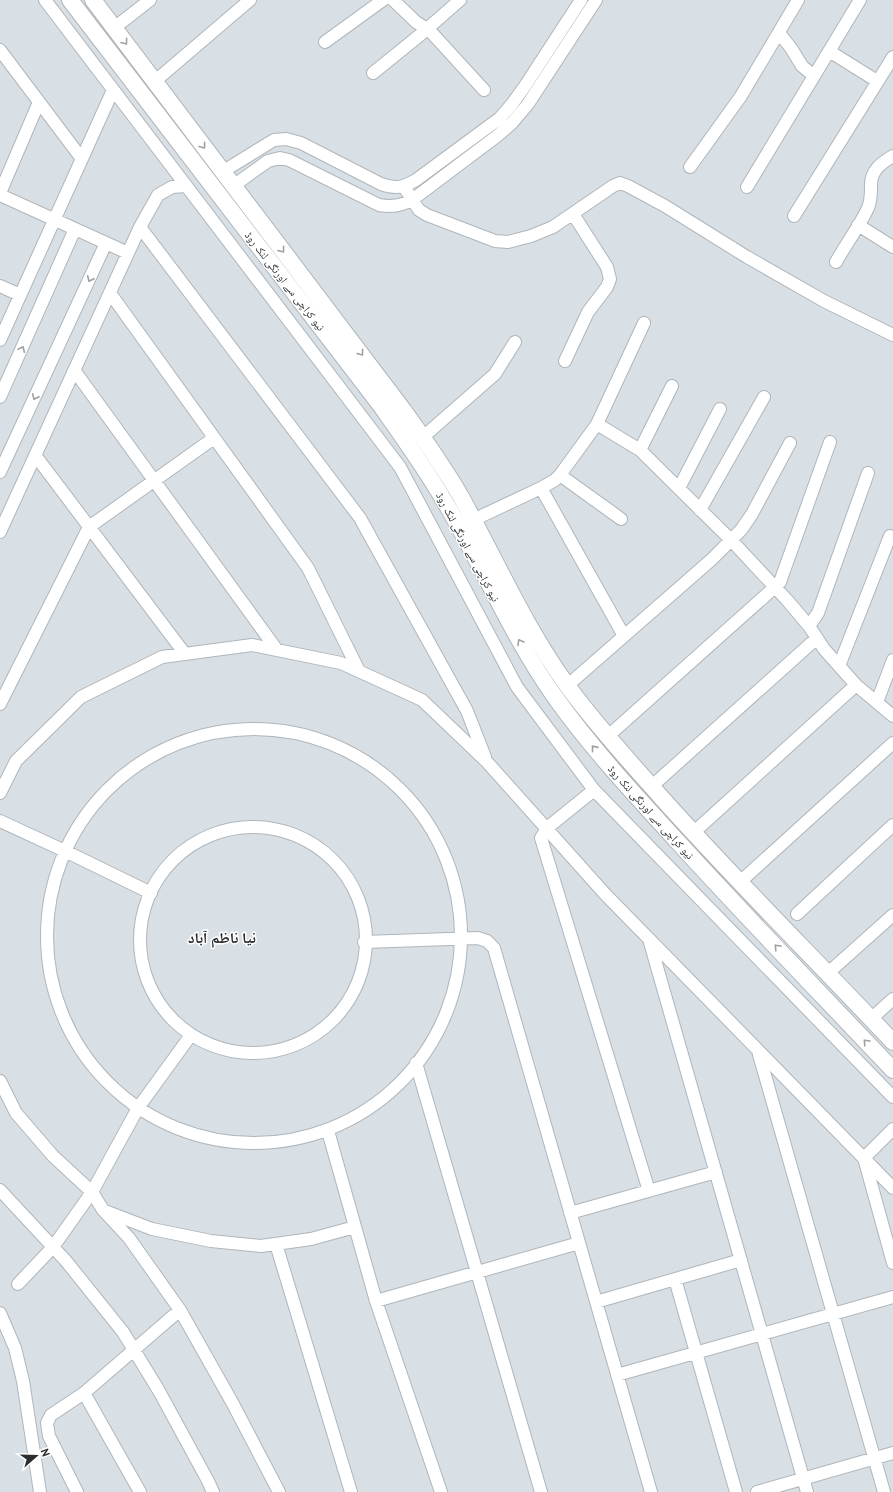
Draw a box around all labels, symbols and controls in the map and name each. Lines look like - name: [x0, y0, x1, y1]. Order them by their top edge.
- one-way arrow: [120, 38, 127, 45]
- one-way arrow: [198, 142, 205, 149]
- street label: نیو کراچی سے اورنگی لنک روڈ: [242, 229, 328, 333]
- one-way arrow: [277, 245, 284, 252]
- one-way arrow: [87, 274, 95, 282]
- one-way arrow: [17, 345, 25, 352]
- one-way arrow: [356, 349, 363, 356]
- one-way arrow: [32, 392, 40, 400]
- street label: نیو کراچی سے اورنگی لنک روڈ: [433, 490, 503, 604]
- one-way arrow: [518, 639, 525, 646]
- one-way arrow: [592, 746, 599, 753]
- street label: نیو کراچی سے اورنگی لنک روڈ: [605, 762, 697, 862]
- district label: نیا ناظم آباد: [188, 928, 256, 948]
- one-way arrow: [775, 945, 782, 952]
- one-way arrow: [863, 1039, 871, 1047]
- north arrow: [16, 1436, 56, 1476]
- text: N: [38, 1447, 53, 1458]

